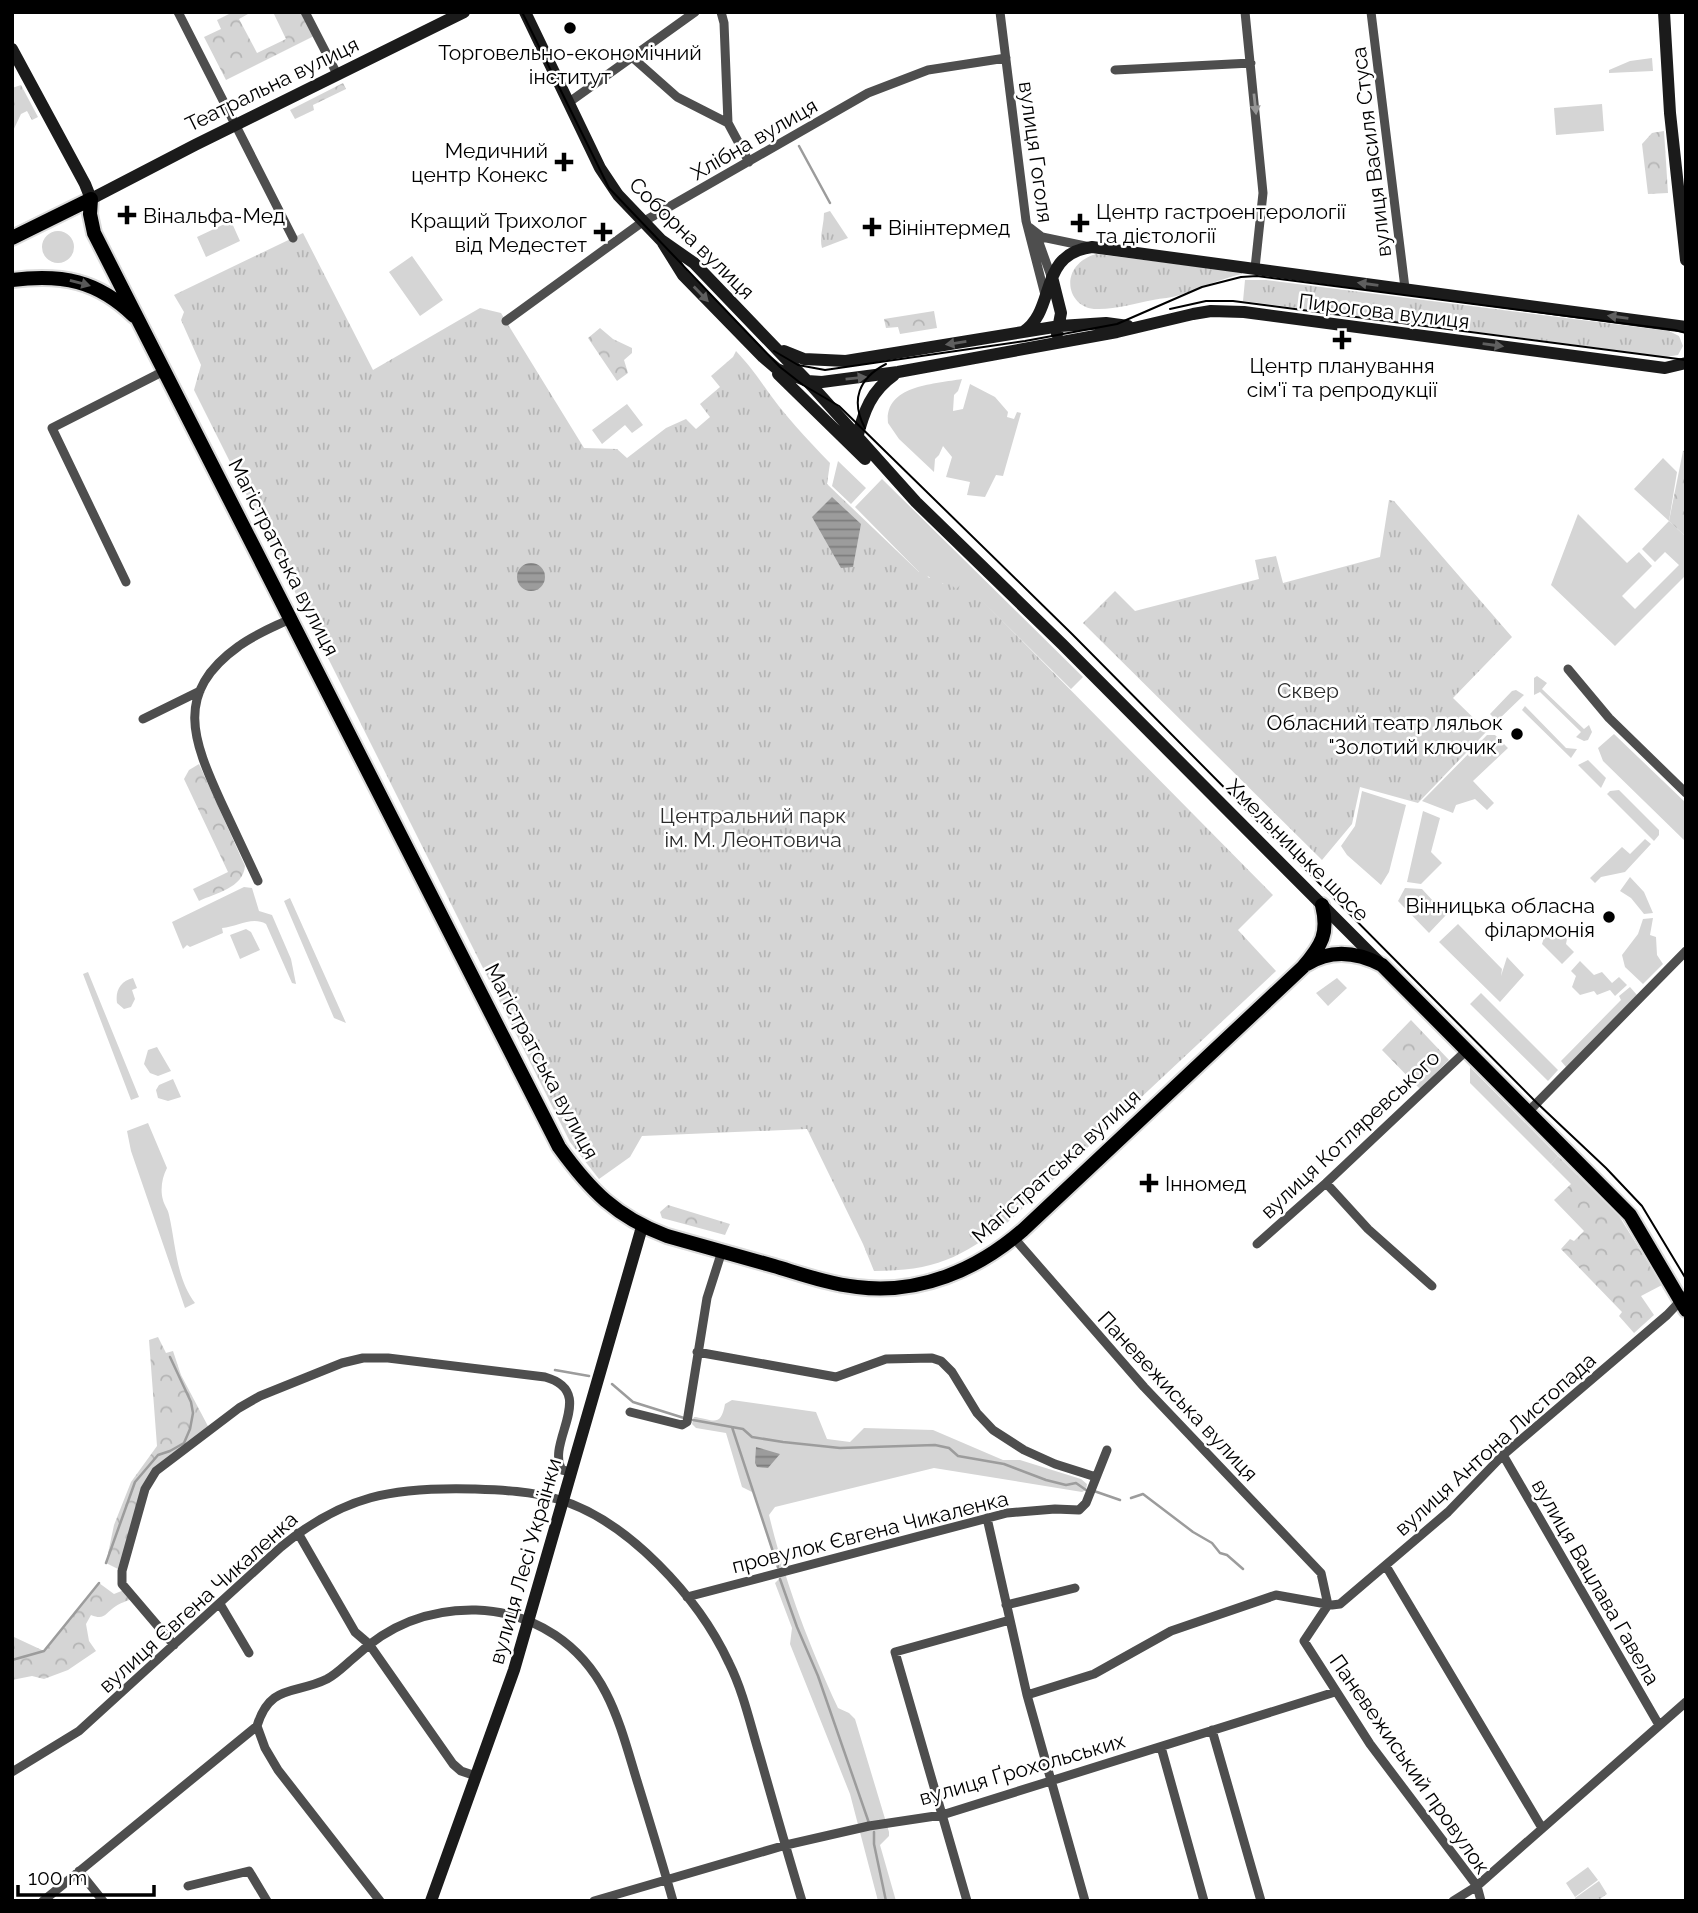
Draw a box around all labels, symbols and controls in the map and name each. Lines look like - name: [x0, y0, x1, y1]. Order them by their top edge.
- marker: Торговельно-економічний інститут: [562, 20, 578, 36]
- street label: Театральна вулиця: [181, 31, 363, 137]
- place label: Торговельно-економічний інститут: [438, 40, 702, 89]
- street label: вулиця Василя Стуса: [1346, 46, 1396, 258]
- street label: вулиця Гоголя: [1014, 80, 1058, 224]
- street label: Хлібна вулиця: [686, 93, 822, 185]
- one-way arrow: [1250, 94, 1261, 116]
- place label: Медичний центр Конекс: [411, 138, 548, 187]
- marker: Медичний центр Конекс: [554, 152, 574, 172]
- street label: Соборна вулиця: [624, 172, 760, 304]
- place label: Центр гастроентерології та дієтології: [1096, 199, 1346, 248]
- place label: Вінальфа-Мед: [143, 203, 285, 228]
- marker: Вінальфа-Мед: [117, 205, 137, 225]
- place label: Кращий Трихолог від Медестет: [410, 208, 587, 257]
- marker: Центр гастроентерології та дієтології: [1070, 213, 1090, 233]
- place label: Вінінтермед: [888, 215, 1010, 240]
- marker: Вінінтермед: [862, 217, 882, 237]
- marker: Кращий Трихолог від Медестет: [593, 222, 613, 242]
- one-way arrow: [69, 278, 91, 289]
- one-way arrow: [1357, 278, 1379, 289]
- one-way arrow: [693, 285, 709, 302]
- street label: Пирогова вулиця: [1297, 288, 1471, 334]
- one-way arrow: [1607, 311, 1629, 322]
- marker: Центр планування сім'ї та репродукції: [1332, 330, 1352, 350]
- one-way arrow: [945, 338, 967, 349]
- one-way arrow: [1483, 339, 1505, 350]
- place label: Центр планування сім'ї та репродукції: [1247, 353, 1438, 402]
- one-way arrow: [845, 372, 867, 383]
- street label: Магістратська вулиця: [223, 454, 345, 660]
- park label: Сквер: [1277, 678, 1339, 703]
- place label: Обласний театр ляльок "Золотий ключик": [1267, 710, 1503, 759]
- marker: Обласний театр ляльок "Золотий ключик": [1509, 726, 1525, 742]
- street label: Хмельницьке шосе: [1222, 774, 1374, 926]
- park label: Центральний парк ім. М. Леонтовича: [660, 803, 846, 852]
- place label: Вінницька обласна філармонія: [1406, 893, 1595, 942]
- marker: Вінницька обласна філармонія: [1601, 909, 1617, 925]
- street label: Магістратська вулиця: [480, 959, 604, 1163]
- street label: вулиця Котляревського: [1255, 1045, 1445, 1223]
- street label: Магістратська вулиця: [967, 1084, 1145, 1248]
- place label: Інномед: [1165, 1171, 1246, 1196]
- marker: Інномед: [1139, 1173, 1159, 1193]
- street label: Паневежиська вулиця: [1093, 1306, 1263, 1486]
- street label: вулиця Антона Листопада: [1389, 1347, 1601, 1541]
- street label: вулиця Лесі Українки: [484, 1455, 566, 1667]
- street label: вулиця Вацлава Гавела: [1527, 1475, 1665, 1689]
- street label: провулок Євгена Чикаленка: [729, 1486, 1011, 1578]
- street label: вулиця Євгена Чикаленка: [94, 1506, 302, 1698]
- street label: Паневежиський провулок: [1325, 1650, 1495, 1879]
- street label: вулиця Ґрохольських: [916, 1728, 1128, 1810]
- scale bar: [18, 1854, 154, 1898]
- text: 100 m: [28, 1865, 87, 1890]

